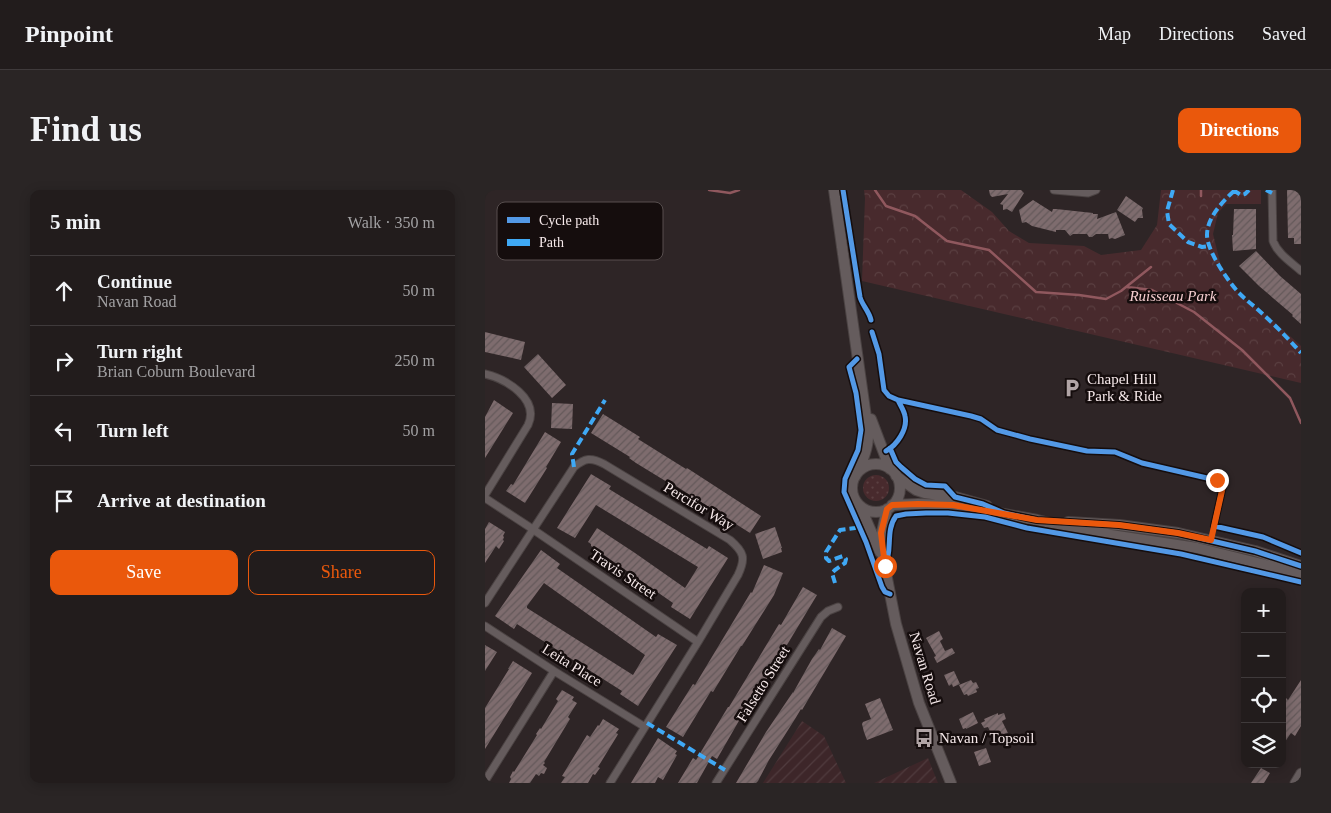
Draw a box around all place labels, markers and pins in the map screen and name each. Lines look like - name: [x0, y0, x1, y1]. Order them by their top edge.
- place label: Chapel Hill Park & Ride: [1087, 371, 1162, 404]
- parking icon: Chapel Hill Park & Ride: [1061, 377, 1083, 399]
- bus stop icon: Navan / Topsoil: [913, 727, 935, 749]
- place label: Navan / Topsoil: [939, 730, 1034, 746]

